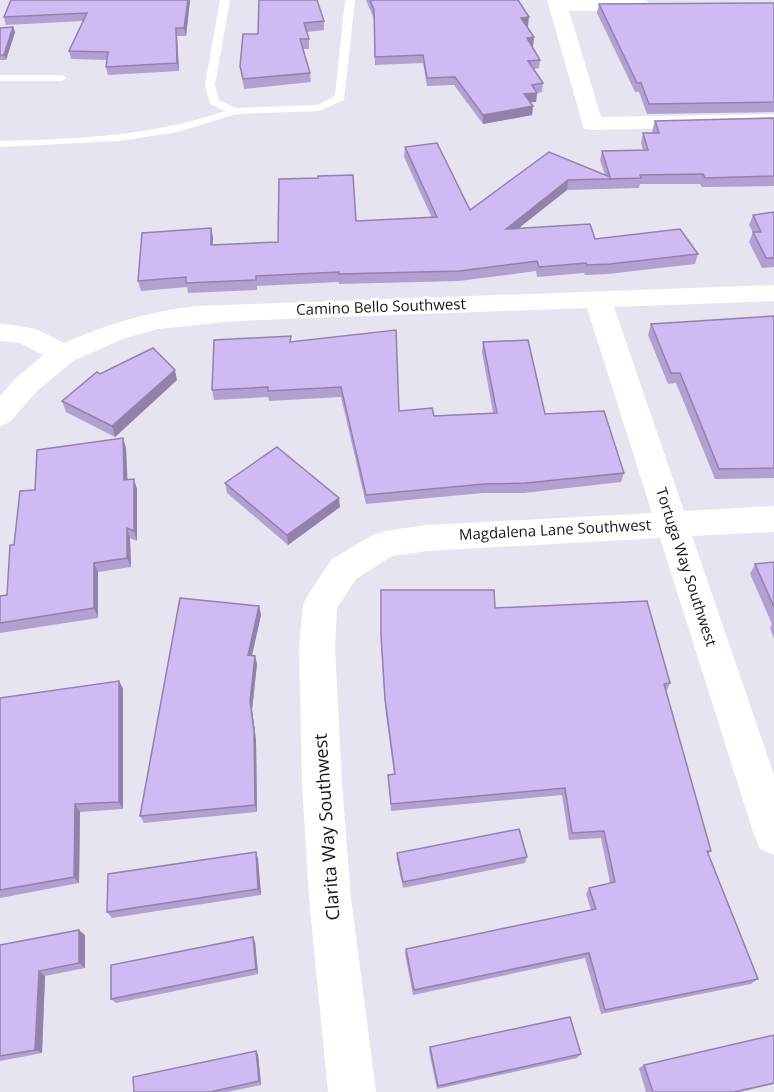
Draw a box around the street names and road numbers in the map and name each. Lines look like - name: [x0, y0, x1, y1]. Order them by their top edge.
- street label: Camino Bello Southwest: [296, 293, 466, 319]
- street label: Tortuga Way Southwest: [652, 485, 722, 648]
- street label: Magdalena Lane Southwest: [458, 514, 652, 544]
- street label: Clarita Way Southwest: [307, 733, 345, 921]

